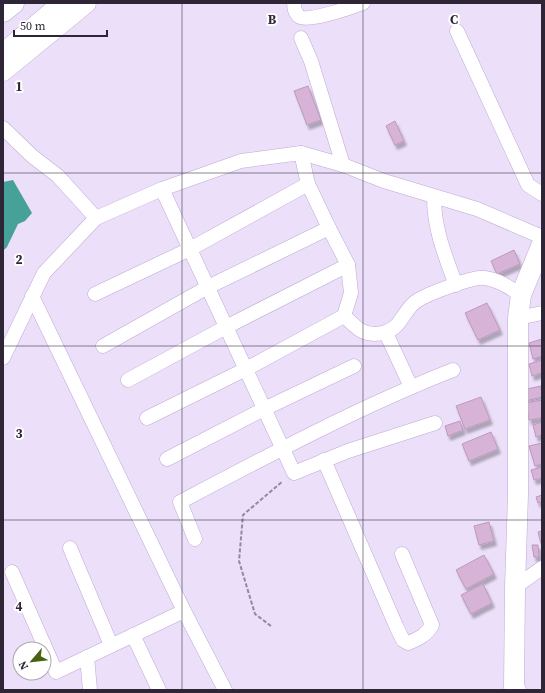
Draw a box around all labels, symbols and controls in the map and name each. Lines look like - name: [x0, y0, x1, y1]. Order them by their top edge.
- text: B: [268, 11, 277, 28]
- text: C: [450, 11, 458, 28]
- scale bar: [14, 12, 107, 38]
- text: 50 m: [20, 18, 46, 34]
- text: 1: [15, 78, 23, 95]
- text: 2: [15, 251, 23, 268]
- text: 3: [15, 425, 23, 442]
- text: 4: [15, 598, 23, 615]
- north arrow: [12, 641, 52, 681]
- text: N: [15, 658, 32, 673]

